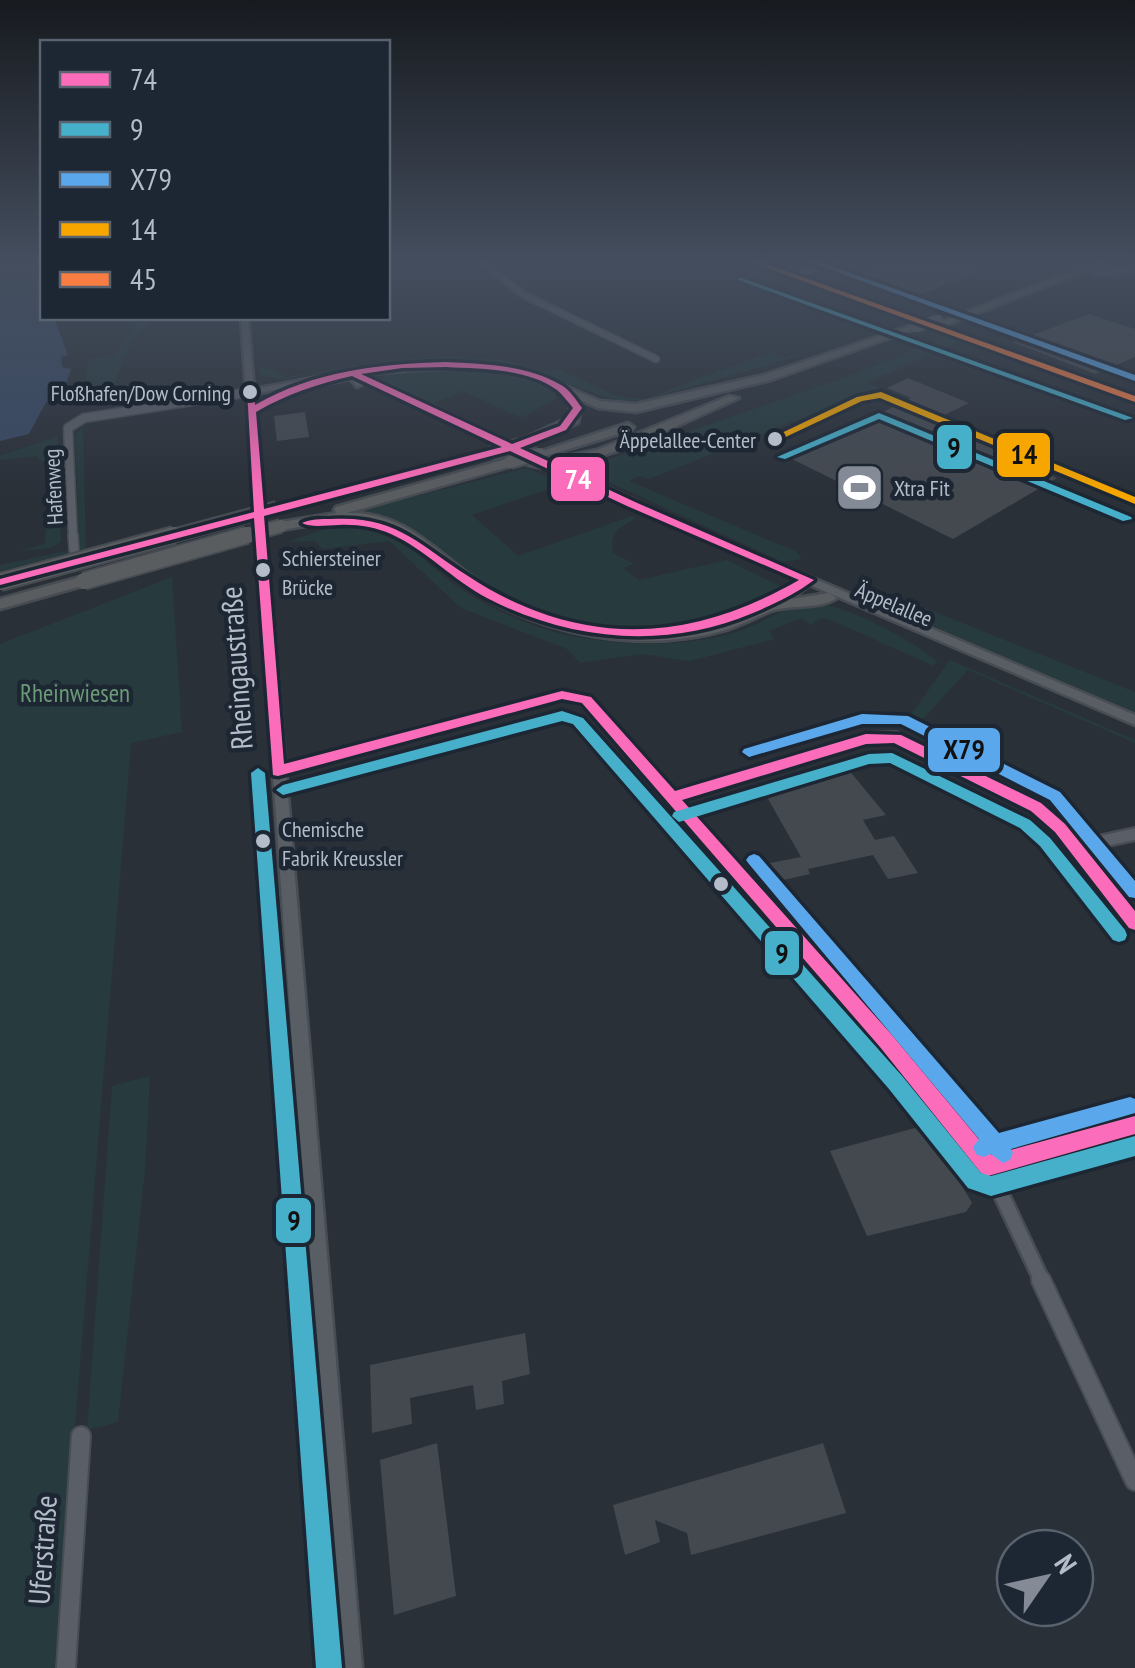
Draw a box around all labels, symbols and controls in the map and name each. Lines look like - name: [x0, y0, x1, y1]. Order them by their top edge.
- legend: [40, 40, 390, 320]
- text: 74: [130, 59, 157, 98]
- text: 9: [130, 109, 144, 148]
- text: X79: [130, 159, 172, 198]
- text: 14: [130, 209, 157, 248]
- text: 45: [130, 259, 157, 298]
- place label: Floßhafen/Dow Corning: [51, 379, 231, 407]
- marker: Floßhafen/Dow Corning: [240, 382, 260, 402]
- line badge: 9: [935, 423, 974, 471]
- place label: Äppelallee-Center: [620, 426, 756, 454]
- text: 9: [947, 428, 961, 465]
- marker: Äppelallee-Center: [765, 429, 785, 449]
- line badge: 14: [995, 431, 1052, 479]
- text: 14: [1011, 435, 1038, 472]
- street label: Hafenweg: [37, 448, 69, 526]
- line badge: 74: [549, 455, 607, 503]
- text: 74: [565, 460, 592, 497]
- sports icon: Xtra Fit: [833, 462, 885, 514]
- place label: Xtra Fit: [894, 474, 950, 502]
- place label: Schiersteiner Brücke: [282, 544, 381, 601]
- marker: Schiersteiner Brücke: [253, 560, 273, 580]
- street label: Äppelallee: [851, 575, 937, 633]
- street label: Rheingaustraße: [210, 585, 261, 751]
- park label: Rheinwiesen: [20, 677, 130, 709]
- line badge: X79: [926, 726, 1002, 774]
- text: X79: [943, 730, 985, 767]
- place label: Chemische Fabrik Kreussler: [282, 815, 403, 872]
- marker: Chemische Fabrik Kreussler: [253, 831, 273, 851]
- unlabelled marker: [711, 874, 731, 894]
- line badge: 9: [763, 929, 801, 977]
- text: 9: [775, 934, 789, 971]
- line badge: 9: [274, 1196, 313, 1245]
- text: 9: [287, 1201, 301, 1238]
- street label: Uferstraße: [18, 1494, 65, 1606]
- north arrow: [995, 1528, 1095, 1628]
- text: N: [1047, 1547, 1086, 1580]

